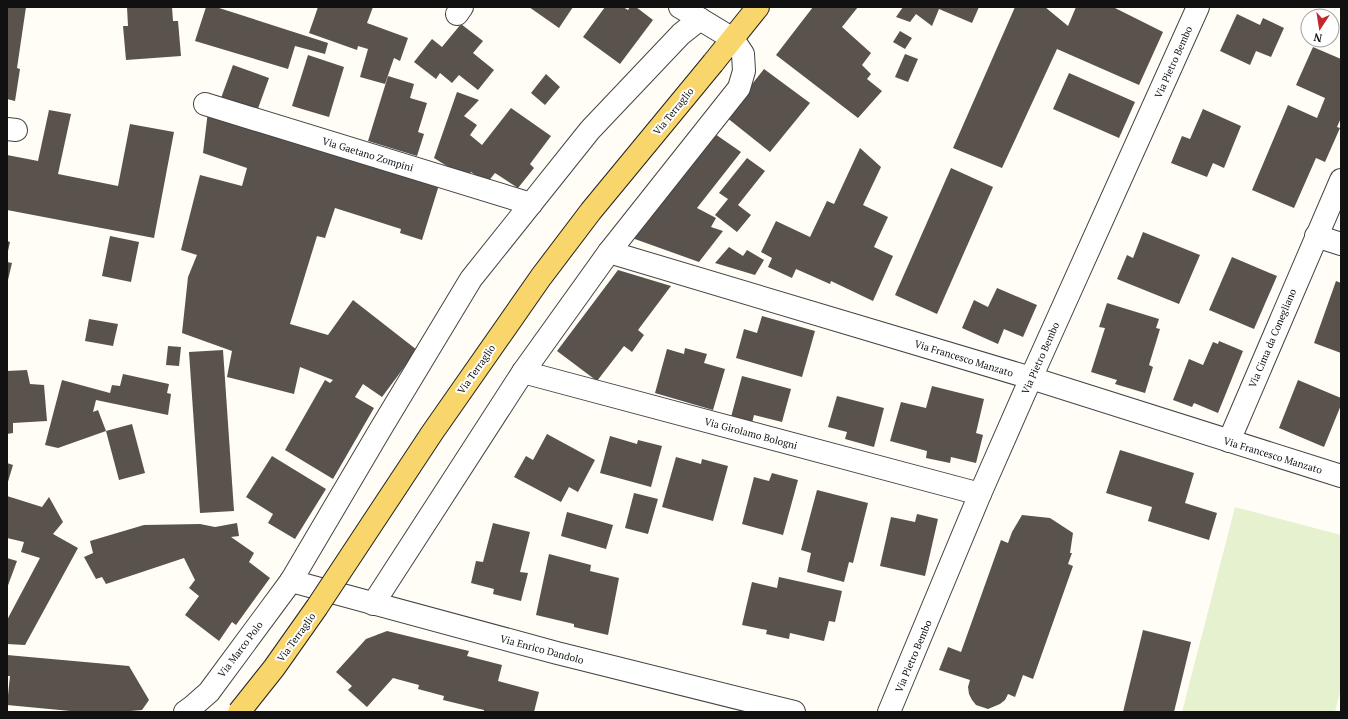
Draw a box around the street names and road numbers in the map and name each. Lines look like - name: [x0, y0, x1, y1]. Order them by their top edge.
- street label: Via Pietro Bembo: [1152, 24, 1195, 100]
- street label: Via Terraglio: [650, 85, 697, 138]
- street label: Via Gaetano Zompini: [321, 134, 415, 175]
- street label: Via Cima da Conegliano: [1246, 286, 1299, 390]
- street label: Via Pietro Bembo: [1019, 320, 1062, 396]
- street label: Via Francesco Manzato: [913, 337, 1015, 380]
- street label: Via Terraglio: [455, 342, 498, 397]
- street label: Via Girolamo Bologni: [703, 415, 799, 452]
- street label: Via Francesco Manzato: [1222, 434, 1324, 477]
- street label: Via Terraglio: [274, 610, 319, 664]
- street label: Via Pietro Bembo: [892, 617, 935, 694]
- street label: Via Marco Polo: [215, 618, 266, 680]
- street label: Via Enrico Dandolo: [499, 632, 586, 667]

